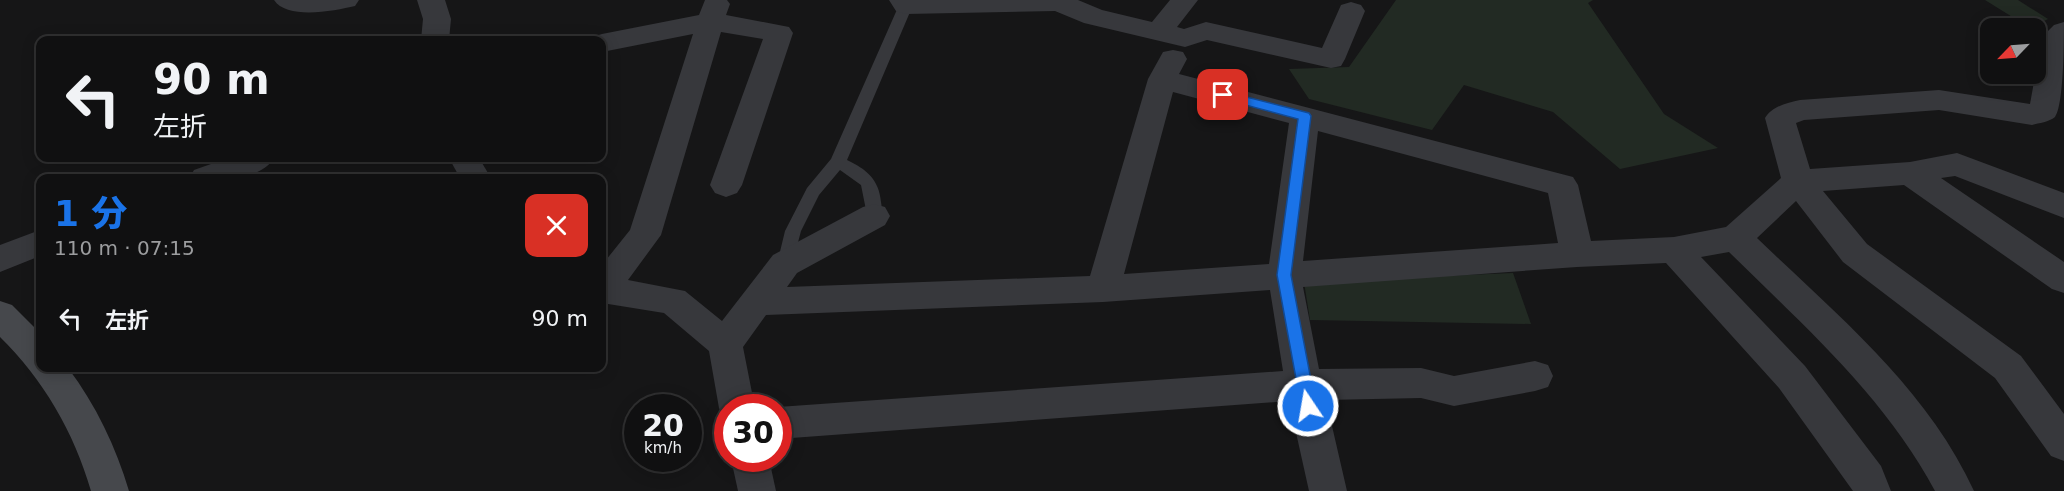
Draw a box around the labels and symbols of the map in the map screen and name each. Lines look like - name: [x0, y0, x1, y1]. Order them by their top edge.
- north arrow: [1980, 18, 2046, 84]
- pin: [1197, 69, 1248, 120]
- position arrow: [1276, 374, 1340, 438]
- speed limit sign: 30: [714, 394, 792, 472]

